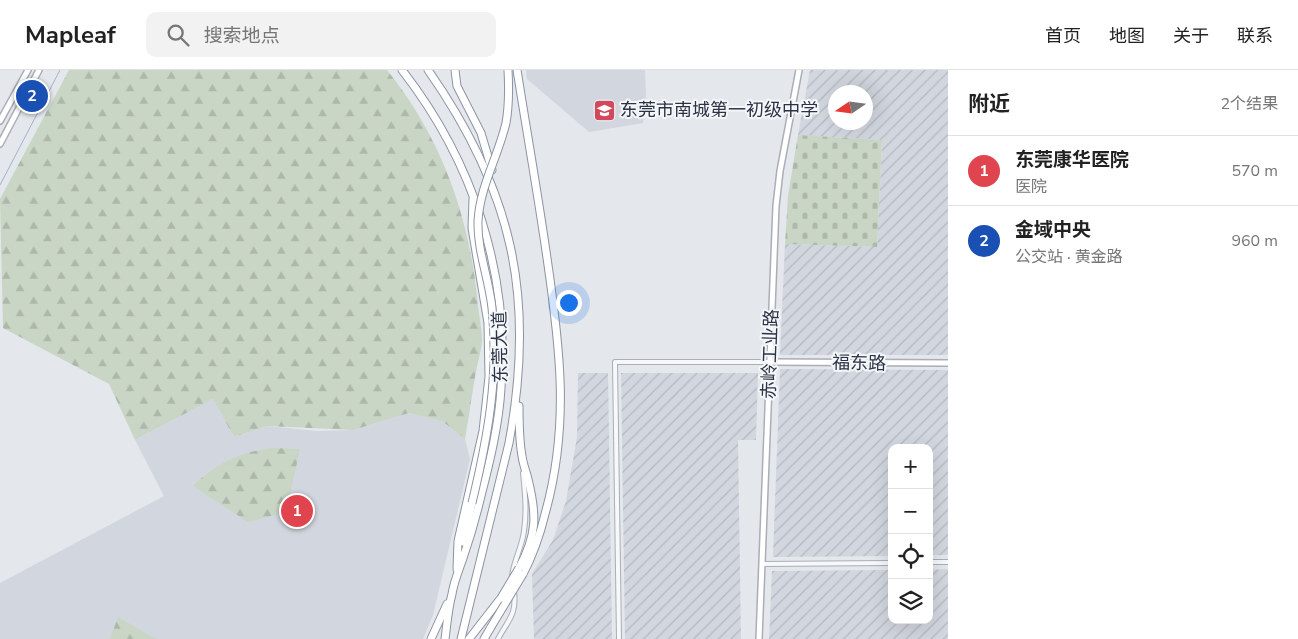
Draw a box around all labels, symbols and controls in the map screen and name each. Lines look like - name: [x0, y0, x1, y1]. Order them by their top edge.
- search box: [146, 12, 496, 57]
- text: Mapleaf: [25, 19, 116, 51]
- icon: search: [164, 21, 192, 49]
- text: 搜索地点: [204, 23, 280, 49]
- text: 首页: [1045, 24, 1081, 48]
- text: 地图: [1109, 24, 1145, 48]
- text: 关于: [1173, 24, 1209, 48]
- text: 联系: [1237, 24, 1273, 48]
- pin: 2: [16, 77, 48, 115]
- north arrow: [828, 85, 873, 130]
- text: 附近: [968, 90, 1010, 118]
- text: 2个结果: [1220, 93, 1278, 115]
- school or university icon: 东莞市南城第一初级中学: [592, 98, 616, 122]
- place label: 东莞市南城第一初级中学: [620, 98, 818, 122]
- text: 东莞康华医院: [1015, 147, 1129, 173]
- text: 1: [979, 160, 989, 182]
- text: 570 m: [1231, 160, 1278, 182]
- text: 医院: [1015, 176, 1047, 198]
- text: 金域中央: [1015, 217, 1091, 243]
- text: 2: [979, 230, 989, 252]
- text: 960 m: [1231, 230, 1278, 252]
- text: 公交站 · 黄金路: [1015, 246, 1123, 268]
- your location: [556, 290, 582, 316]
- street label: 赤岭工业路: [756, 309, 784, 399]
- street label: 东莞大道: [487, 311, 513, 383]
- street label: 福东路: [832, 351, 886, 375]
- map controls: [888, 444, 933, 624]
- button: +: [888, 444, 933, 489]
- button: −: [888, 489, 933, 534]
- pin: 1: [281, 492, 313, 530]
- button: locate: [888, 534, 933, 579]
- button: layers: [888, 579, 933, 624]

